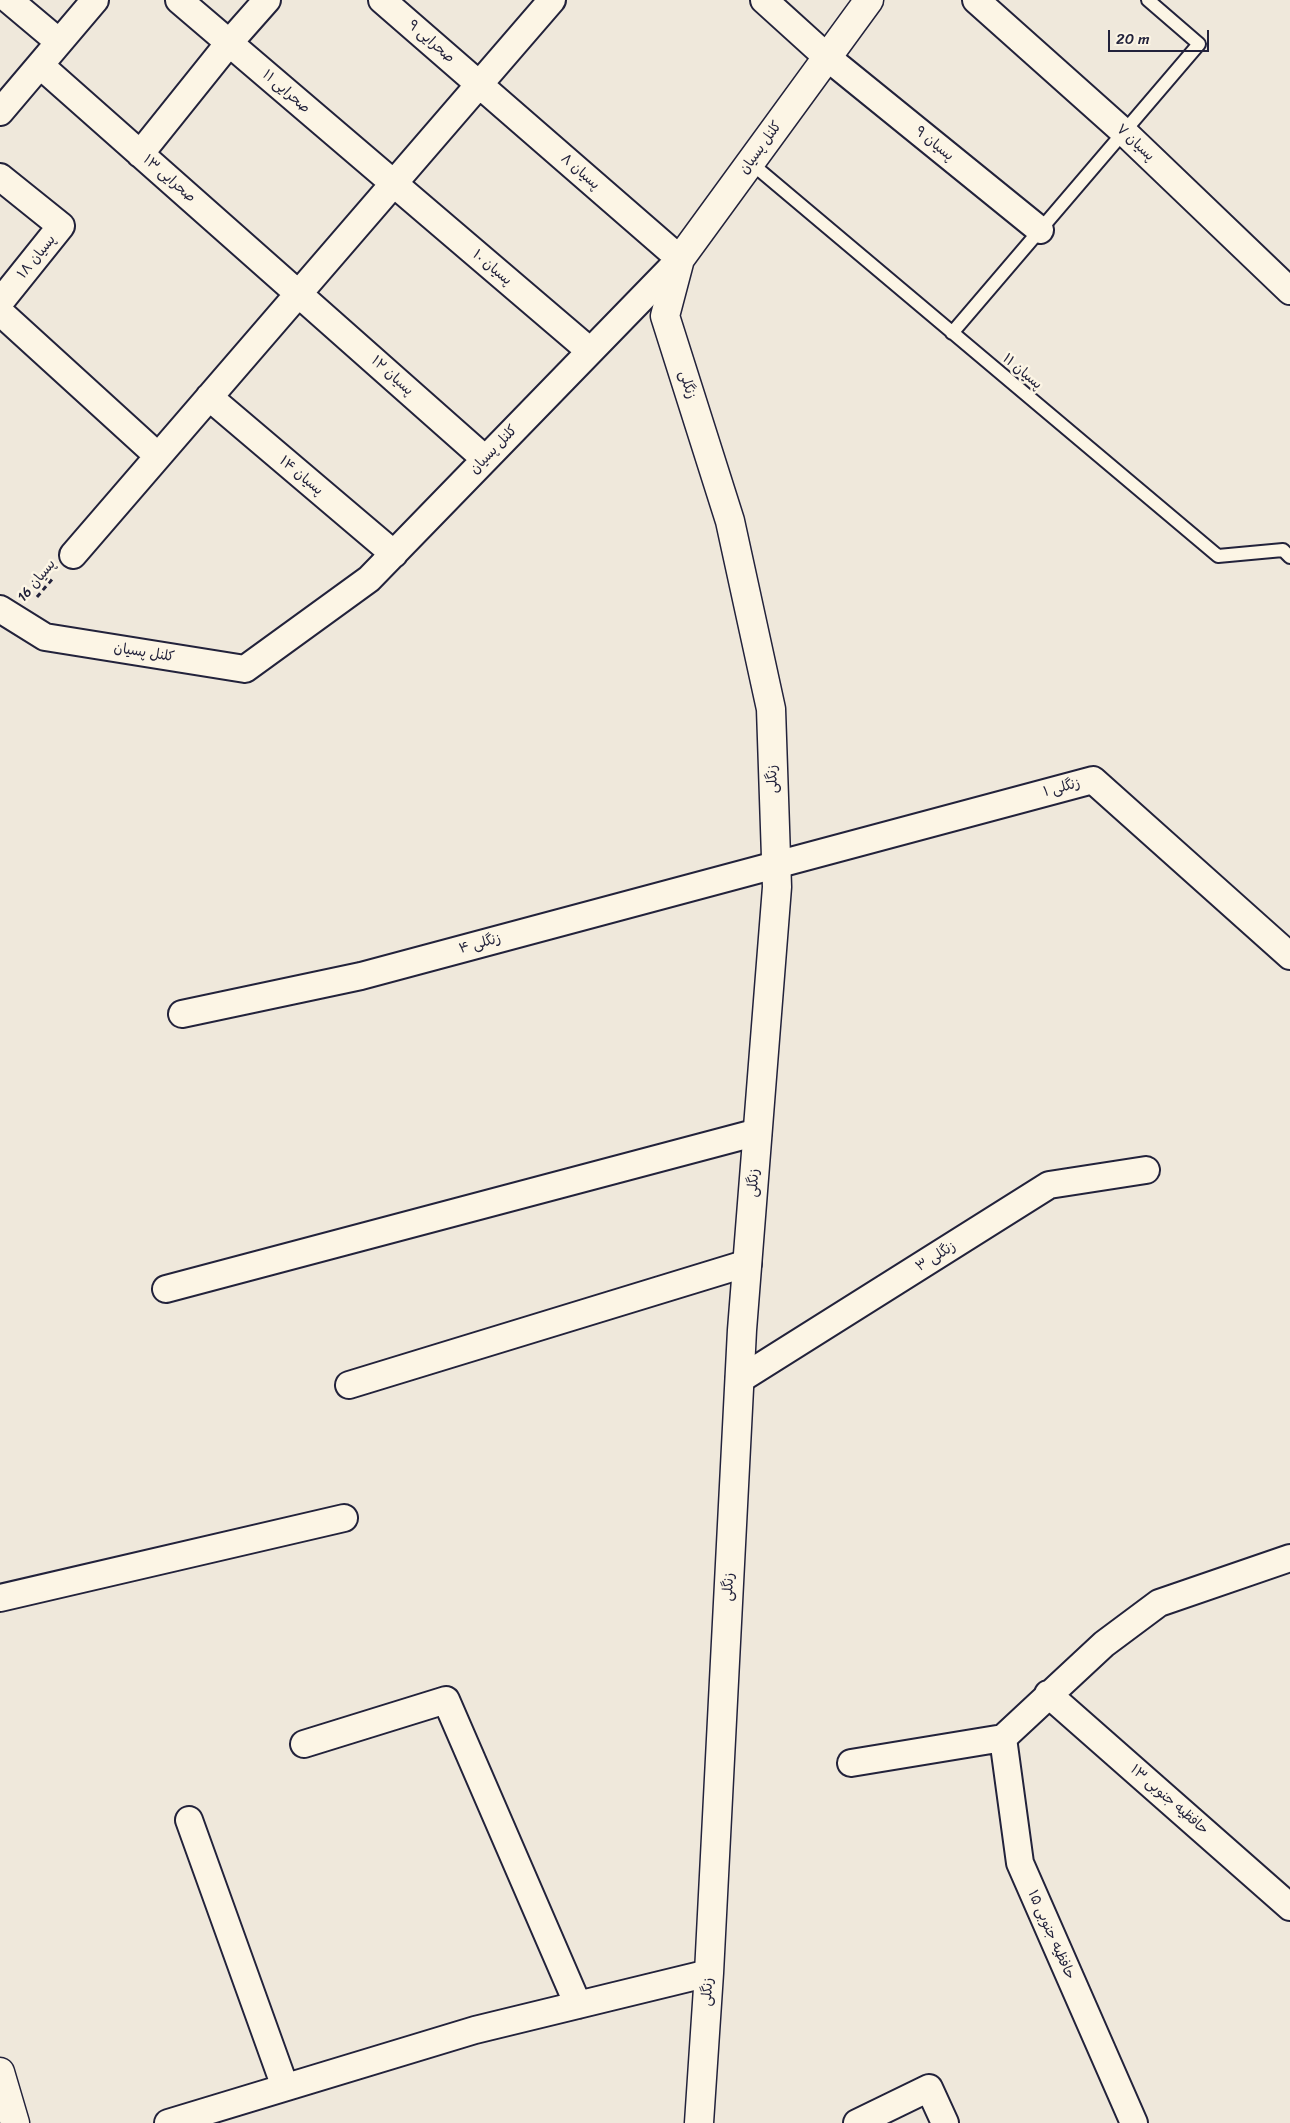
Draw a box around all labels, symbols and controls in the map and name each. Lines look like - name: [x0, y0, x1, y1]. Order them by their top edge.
- street label: صحرایی ۹: [404, 17, 458, 67]
- scale bar: [1110, 20, 1211, 52]
- text: 20 m: [1116, 26, 1150, 52]
- street label: صحرایی ۱۱: [259, 67, 313, 117]
- street label: کلنل پسیان: [736, 118, 786, 178]
- street label: پسیان ۷: [1112, 121, 1158, 165]
- street label: پسیان ۹: [911, 123, 957, 165]
- street label: پسیان ۸: [557, 150, 603, 194]
- street label: صحرایی ۱۳: [139, 152, 199, 206]
- street label: پسیان ۱۸: [14, 232, 60, 282]
- street label: پسیان ۱۰: [469, 247, 515, 289]
- street label: پسیان ۱۱: [999, 351, 1045, 393]
- street label: پسیان ۱۲: [367, 353, 417, 399]
- street label: زنگلی: [675, 369, 699, 401]
- street label: کلنل پسیان: [467, 422, 521, 478]
- street label: پسیان ۱۴: [276, 453, 326, 499]
- street label: پسیان 16: [14, 556, 60, 606]
- street label: کلنل پسیان: [112, 640, 176, 666]
- street label: زنگلی: [764, 764, 782, 794]
- street label: زنگلی ۱: [1042, 775, 1082, 801]
- street label: زنگلی ۴: [457, 930, 503, 958]
- street label: زنگلی: [745, 1168, 763, 1198]
- street label: زنگلی ۳: [913, 1238, 959, 1276]
- street label: زنگلی: [720, 1572, 738, 1602]
- street label: حافظیه جنوبی ۱۳: [1127, 1762, 1211, 1838]
- street label: حافظیه جنوبی ۱۵: [1024, 1888, 1078, 1982]
- street label: زنگلی: [699, 1977, 717, 2007]

